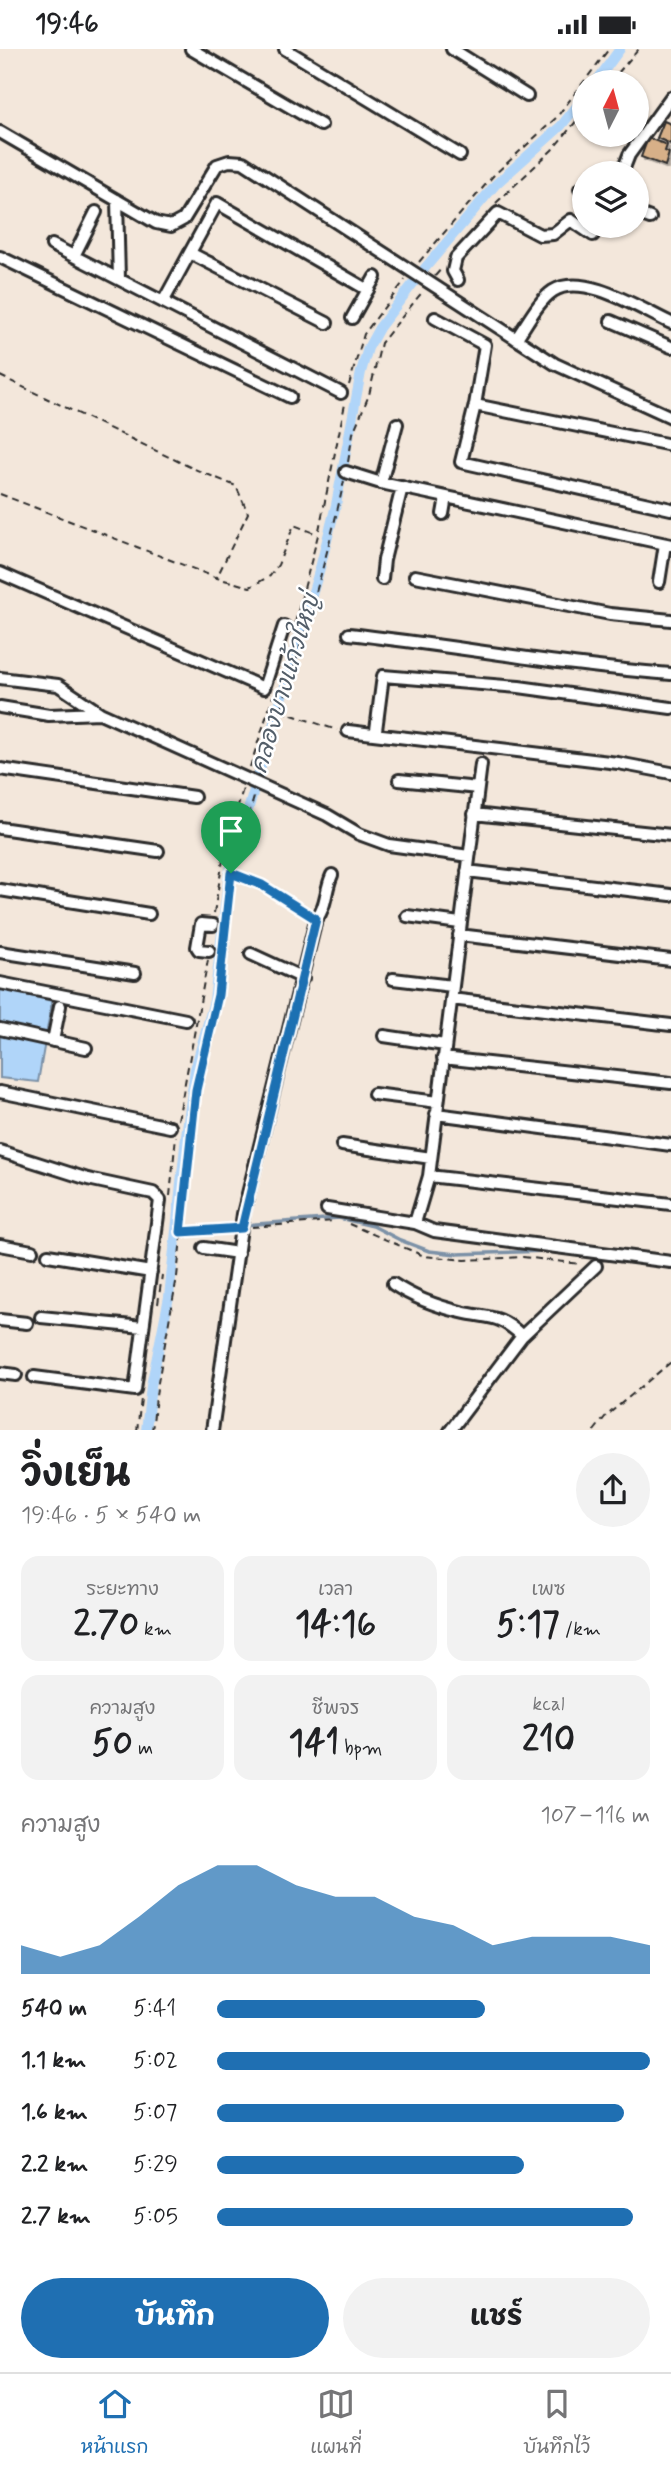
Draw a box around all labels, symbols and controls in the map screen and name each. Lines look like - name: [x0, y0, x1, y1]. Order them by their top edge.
- text: 19:46: [35, 8, 99, 42]
- north arrow: [572, 70, 649, 147]
- map controls: [572, 70, 649, 238]
- button: layers: [572, 161, 649, 238]
- water label: คลองบางแก้วใหญ่: [242, 586, 329, 777]
- pin: [201, 801, 261, 873]
- icon: arrive: [212, 812, 250, 850]
- text: วิ่งเย็น: [21, 1450, 130, 1499]
- button: share: [576, 1453, 650, 1527]
- text: 19:46 · 5 × 540 m: [21, 1501, 201, 1531]
- text: ระยะทาง: [86, 1577, 159, 1602]
- text: เวลา: [318, 1577, 353, 1602]
- text: เพซ: [532, 1577, 565, 1602]
- text: 2.70: [73, 1602, 139, 1648]
- text: 14:16: [295, 1602, 376, 1648]
- text: 5:17: [496, 1602, 560, 1648]
- text: km: [139, 1617, 172, 1642]
- text: /km: [560, 1617, 601, 1642]
- text: kcal: [533, 1692, 564, 1717]
- text: ความสูง: [90, 1696, 155, 1721]
- text: ชีพจร: [312, 1696, 359, 1721]
- text: 210: [522, 1717, 575, 1763]
- text: 50: [92, 1721, 133, 1767]
- text: 141: [289, 1721, 339, 1767]
- text: m: [133, 1736, 153, 1761]
- text: bpm: [339, 1736, 382, 1761]
- text: 107–116 m: [540, 1801, 650, 1831]
- text: ความสูง: [21, 1811, 100, 1841]
- text: 540 m: [21, 1994, 87, 2024]
- text: 5:41: [133, 1994, 176, 2024]
- text: 1.1 km: [21, 2046, 86, 2076]
- text: 5:02: [133, 2046, 178, 2076]
- text: 1.6 km: [21, 2098, 88, 2128]
- text: 5:07: [133, 2098, 177, 2128]
- text: 2.2 km: [21, 2150, 88, 2180]
- text: 5:29: [133, 2150, 178, 2180]
- text: 2.7 km: [21, 2202, 91, 2232]
- text: 5:05: [133, 2202, 178, 2232]
- button: บันทึก: [21, 2278, 329, 2358]
- button: แชร์: [343, 2278, 650, 2358]
- tab: หน้าแรก: [81, 2385, 149, 2460]
- tab: แผนที่: [310, 2385, 362, 2460]
- tab: บันทึกไว้: [523, 2385, 590, 2460]

